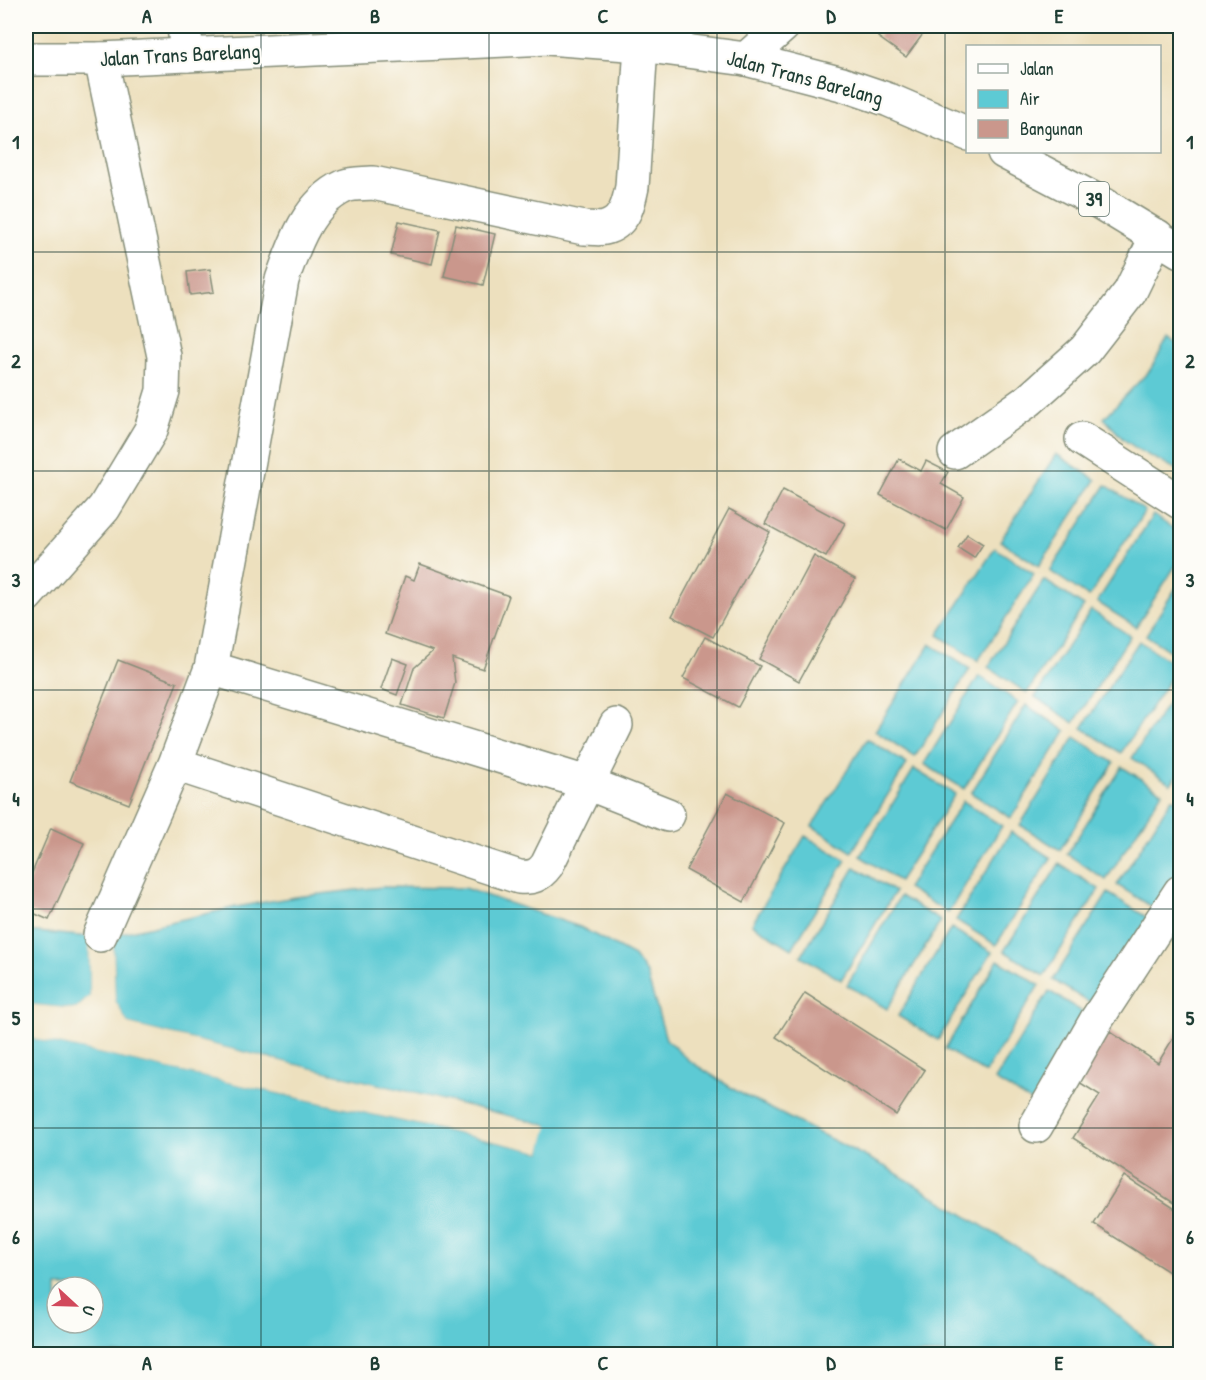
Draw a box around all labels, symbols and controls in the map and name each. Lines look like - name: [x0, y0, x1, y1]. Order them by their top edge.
- text: A: [142, 2, 152, 29]
- text: B: [370, 2, 380, 29]
- text: C: [598, 2, 609, 29]
- text: D: [826, 2, 836, 29]
- text: E: [1055, 2, 1064, 29]
- street label: Jalan Trans Barelang: [99, 36, 261, 73]
- street label: Jalan Trans Barelang: [724, 43, 886, 112]
- legend: [966, 45, 1161, 153]
- text: Jalan: [1020, 56, 1054, 81]
- text: Air: [1020, 86, 1040, 111]
- text: Bangunan: [1020, 116, 1083, 141]
- text: 1: [12, 128, 20, 155]
- text: 1: [1186, 128, 1194, 155]
- road number: 39: [1079, 182, 1109, 216]
- text: 2: [11, 347, 21, 374]
- text: 2: [1185, 347, 1195, 374]
- text: 3: [12, 566, 21, 593]
- text: 3: [1186, 566, 1195, 593]
- text: 4: [12, 785, 20, 812]
- text: 4: [1186, 785, 1194, 812]
- text: 5: [12, 1004, 21, 1031]
- text: 5: [1186, 1004, 1195, 1031]
- text: 6: [12, 1223, 20, 1250]
- text: 6: [1186, 1223, 1194, 1250]
- north arrow: [45, 1275, 105, 1335]
- text: U: [77, 1302, 101, 1319]
- text: A: [142, 1349, 152, 1376]
- text: B: [370, 1349, 380, 1376]
- text: C: [598, 1349, 609, 1376]
- text: D: [826, 1349, 836, 1376]
- text: E: [1055, 1349, 1064, 1376]

